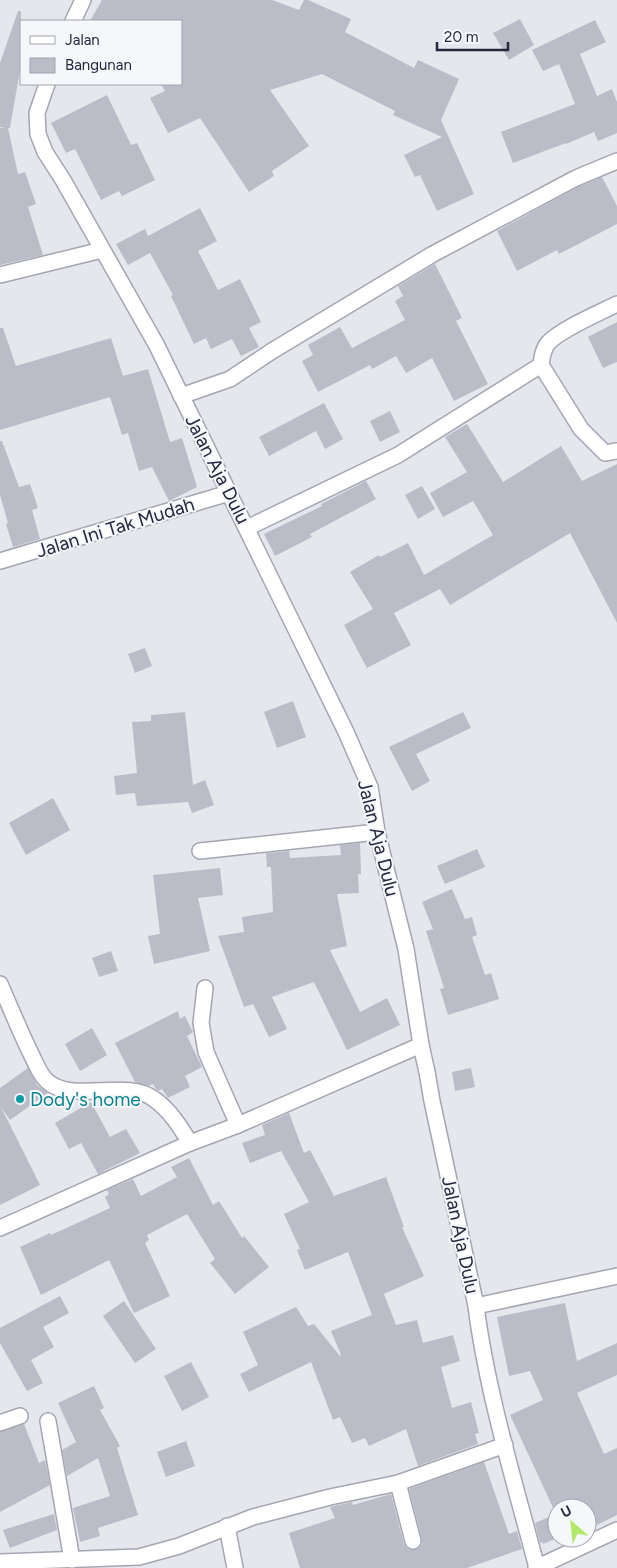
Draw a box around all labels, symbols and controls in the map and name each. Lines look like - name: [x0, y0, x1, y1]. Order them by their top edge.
- legend: [20, 20, 182, 85]
- scale bar: [437, 20, 508, 52]
- text: 20 m: [444, 28, 478, 46]
- text: Jalan: [65, 31, 100, 49]
- text: Bangunan: [65, 56, 132, 74]
- street label: Jalan Aja Dulu: [180, 411, 255, 528]
- street label: Jalan Ini Tak Mudah: [33, 492, 197, 563]
- street label: Jalan Aja Dulu: [353, 777, 404, 899]
- place label: Dody's home: [30, 1088, 141, 1111]
- marker: Dody's home: [14, 1093, 26, 1105]
- street label: Jalan Aja Dulu: [437, 1174, 484, 1296]
- north arrow: [547, 1498, 597, 1548]
- text: U: [558, 1502, 575, 1522]

